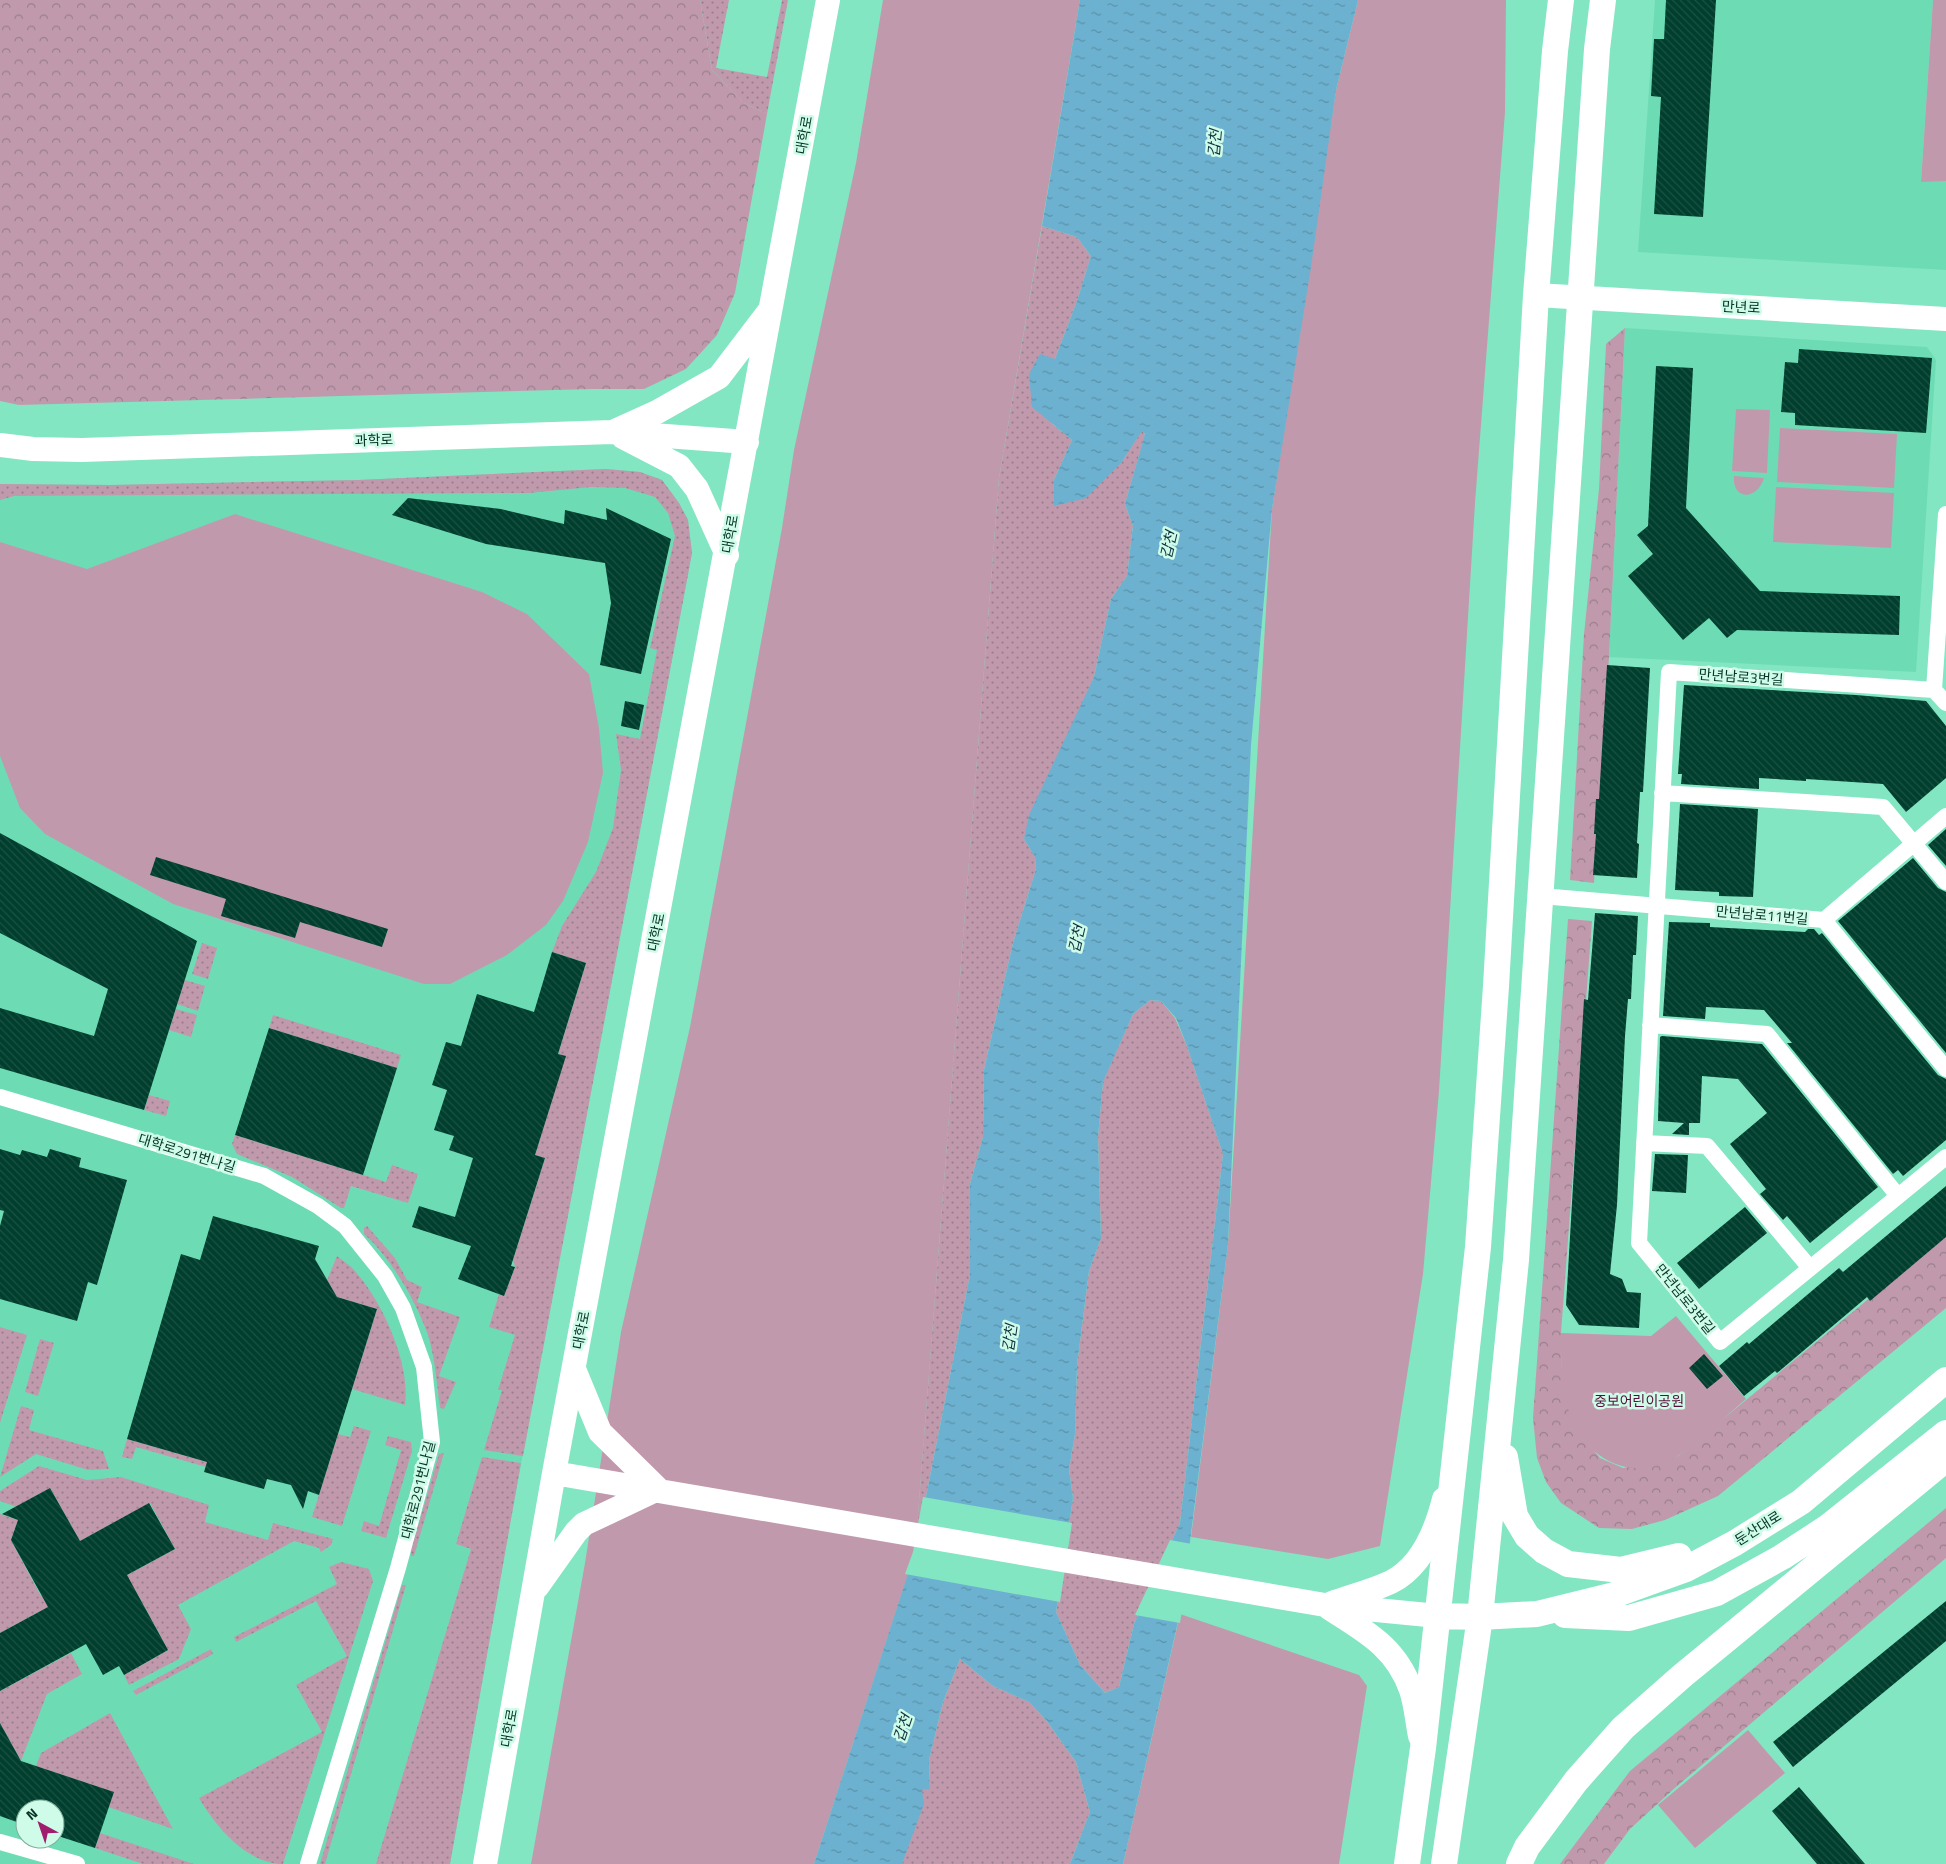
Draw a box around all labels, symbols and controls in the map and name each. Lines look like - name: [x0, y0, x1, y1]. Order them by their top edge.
- street label: 대학로: [790, 114, 817, 156]
- water label: 갑천: [1202, 126, 1227, 158]
- street label: 만년로: [1721, 295, 1761, 318]
- street label: 과학로: [354, 428, 394, 451]
- street label: 대학로: [716, 513, 743, 555]
- water label: 갑천: [1154, 527, 1183, 561]
- street label: 만년남로3번길: [1698, 663, 1784, 690]
- street label: 만년남로11번길: [1715, 900, 1809, 929]
- street label: 대학로: [642, 911, 670, 953]
- water label: 갑천: [1062, 921, 1091, 955]
- street label: 대학로291번나길: [136, 1128, 238, 1177]
- street label: 만년남로3번길: [1650, 1259, 1720, 1338]
- street label: 대학로: [567, 1309, 595, 1351]
- water label: 갑천: [996, 1320, 1023, 1353]
- park label: 중보어린이공원: [1594, 1390, 1684, 1411]
- street label: 대학로291번나길: [395, 1438, 440, 1541]
- street label: 둔산대로: [1730, 1505, 1785, 1550]
- street label: 대학로: [495, 1707, 522, 1749]
- water label: 갑천: [887, 1709, 919, 1745]
- north arrow: [15, 1799, 65, 1849]
- text: N: [21, 1802, 42, 1825]

